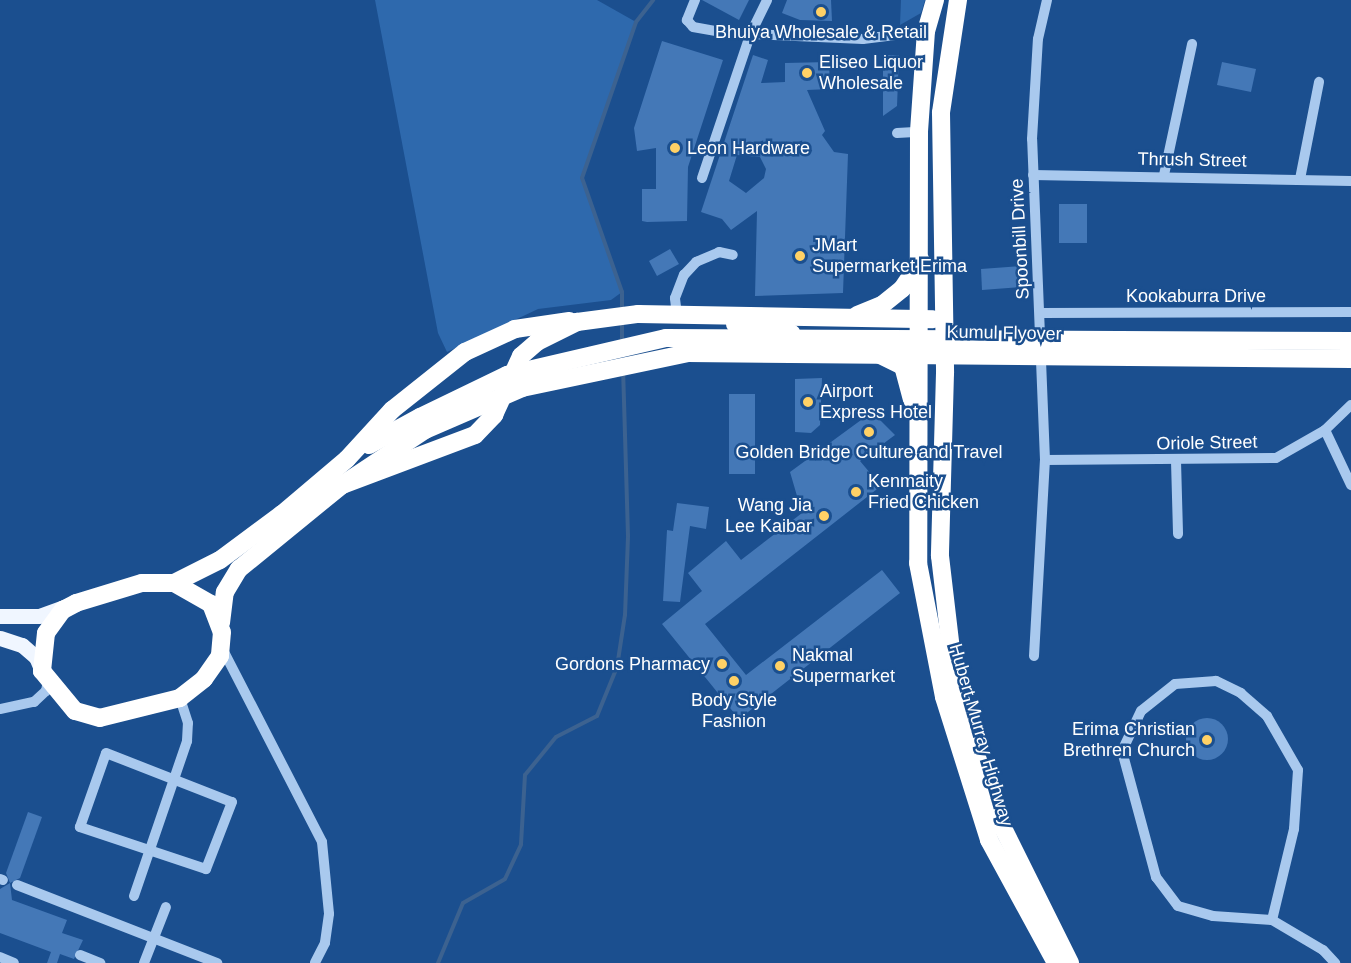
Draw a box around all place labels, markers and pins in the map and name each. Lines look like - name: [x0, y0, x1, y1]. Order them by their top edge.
- marker: Bhuiya Wholesale & Retail: [814, 5, 828, 19]
- place label: Bhuiya Wholesale & Retail: [715, 21, 927, 43]
- place label: Eliseo Liquor Wholesale: [819, 52, 923, 94]
- marker: Eliseo Liquor Wholesale: [800, 66, 814, 80]
- place label: Leon Hardware: [687, 137, 810, 159]
- marker: Leon Hardware: [668, 141, 682, 155]
- place label: JMart Supermarket Erima: [812, 235, 967, 278]
- marker: JMart Supermarket Erima: [793, 249, 807, 263]
- place label: Airport Express Hotel: [820, 381, 932, 424]
- marker: Airport Express Hotel: [801, 395, 815, 409]
- marker: Golden Bridge Culture and Travel: [862, 425, 876, 439]
- place label: Golden Bridge Culture and Travel: [735, 441, 1003, 463]
- place label: Kenmaity Fried Chicken: [868, 471, 979, 514]
- marker: Kenmaity Fried Chicken: [849, 485, 863, 499]
- place label: Wang Jia Lee Kaibar: [725, 495, 812, 538]
- marker: Wang Jia Lee Kaibar: [817, 509, 831, 523]
- place label: Nakmal Supermarket: [792, 645, 895, 688]
- place label: Gordons Pharmacy: [555, 653, 710, 675]
- marker: Gordons Pharmacy: [715, 657, 729, 671]
- marker: Nakmal Supermarket: [773, 659, 787, 673]
- marker: Body Style Fashion: [727, 674, 741, 688]
- place label: Body Style Fashion: [691, 690, 777, 732]
- place label: Erima Christian Brethren Church: [1063, 719, 1195, 762]
- marker: Erima Christian Brethren Church: [1200, 733, 1214, 747]

